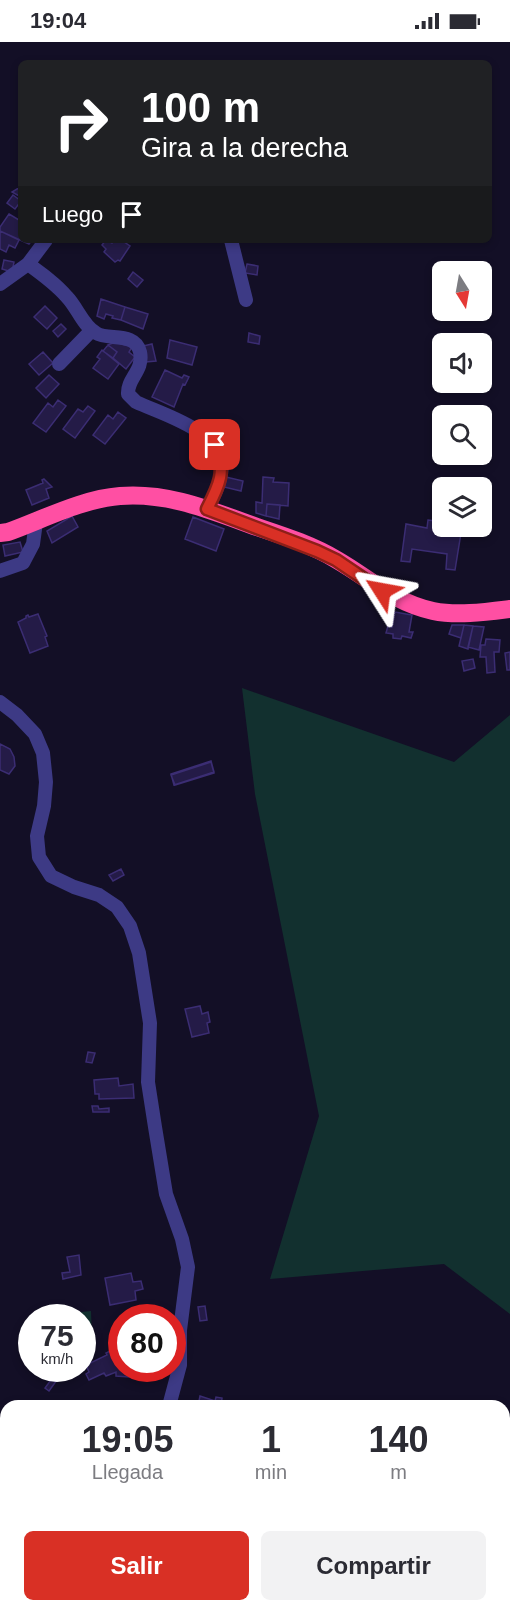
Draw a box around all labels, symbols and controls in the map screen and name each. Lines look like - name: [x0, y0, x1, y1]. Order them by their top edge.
- text: 19:04: [30, 8, 86, 33]
- icon: right: [42, 84, 120, 162]
- text: 100 m: [141, 84, 260, 131]
- text: Gira a la derecha: [141, 133, 348, 163]
- icon: arrive: [115, 198, 148, 231]
- text: Luego: [42, 202, 103, 227]
- north arrow: [432, 261, 492, 321]
- map controls: [432, 261, 492, 537]
- button: sound: [432, 333, 492, 393]
- button: search: [432, 405, 492, 465]
- pin: [189, 419, 240, 470]
- icon: arrive: [198, 428, 231, 461]
- button: layers: [432, 477, 492, 537]
- position arrow: [350, 559, 414, 623]
- speed limit sign: 80: [108, 1304, 186, 1382]
- text: 75: [40, 1319, 74, 1352]
- text: km/h: [41, 1350, 73, 1367]
- text: 19:05: [81, 1419, 173, 1460]
- text: 1: [261, 1419, 281, 1460]
- text: 140: [368, 1419, 429, 1460]
- text: Llegada: [92, 1461, 163, 1483]
- text: min: [255, 1461, 287, 1483]
- text: m: [390, 1461, 407, 1483]
- button: Salir: [24, 1531, 249, 1600]
- button: Compartir: [261, 1531, 486, 1600]

